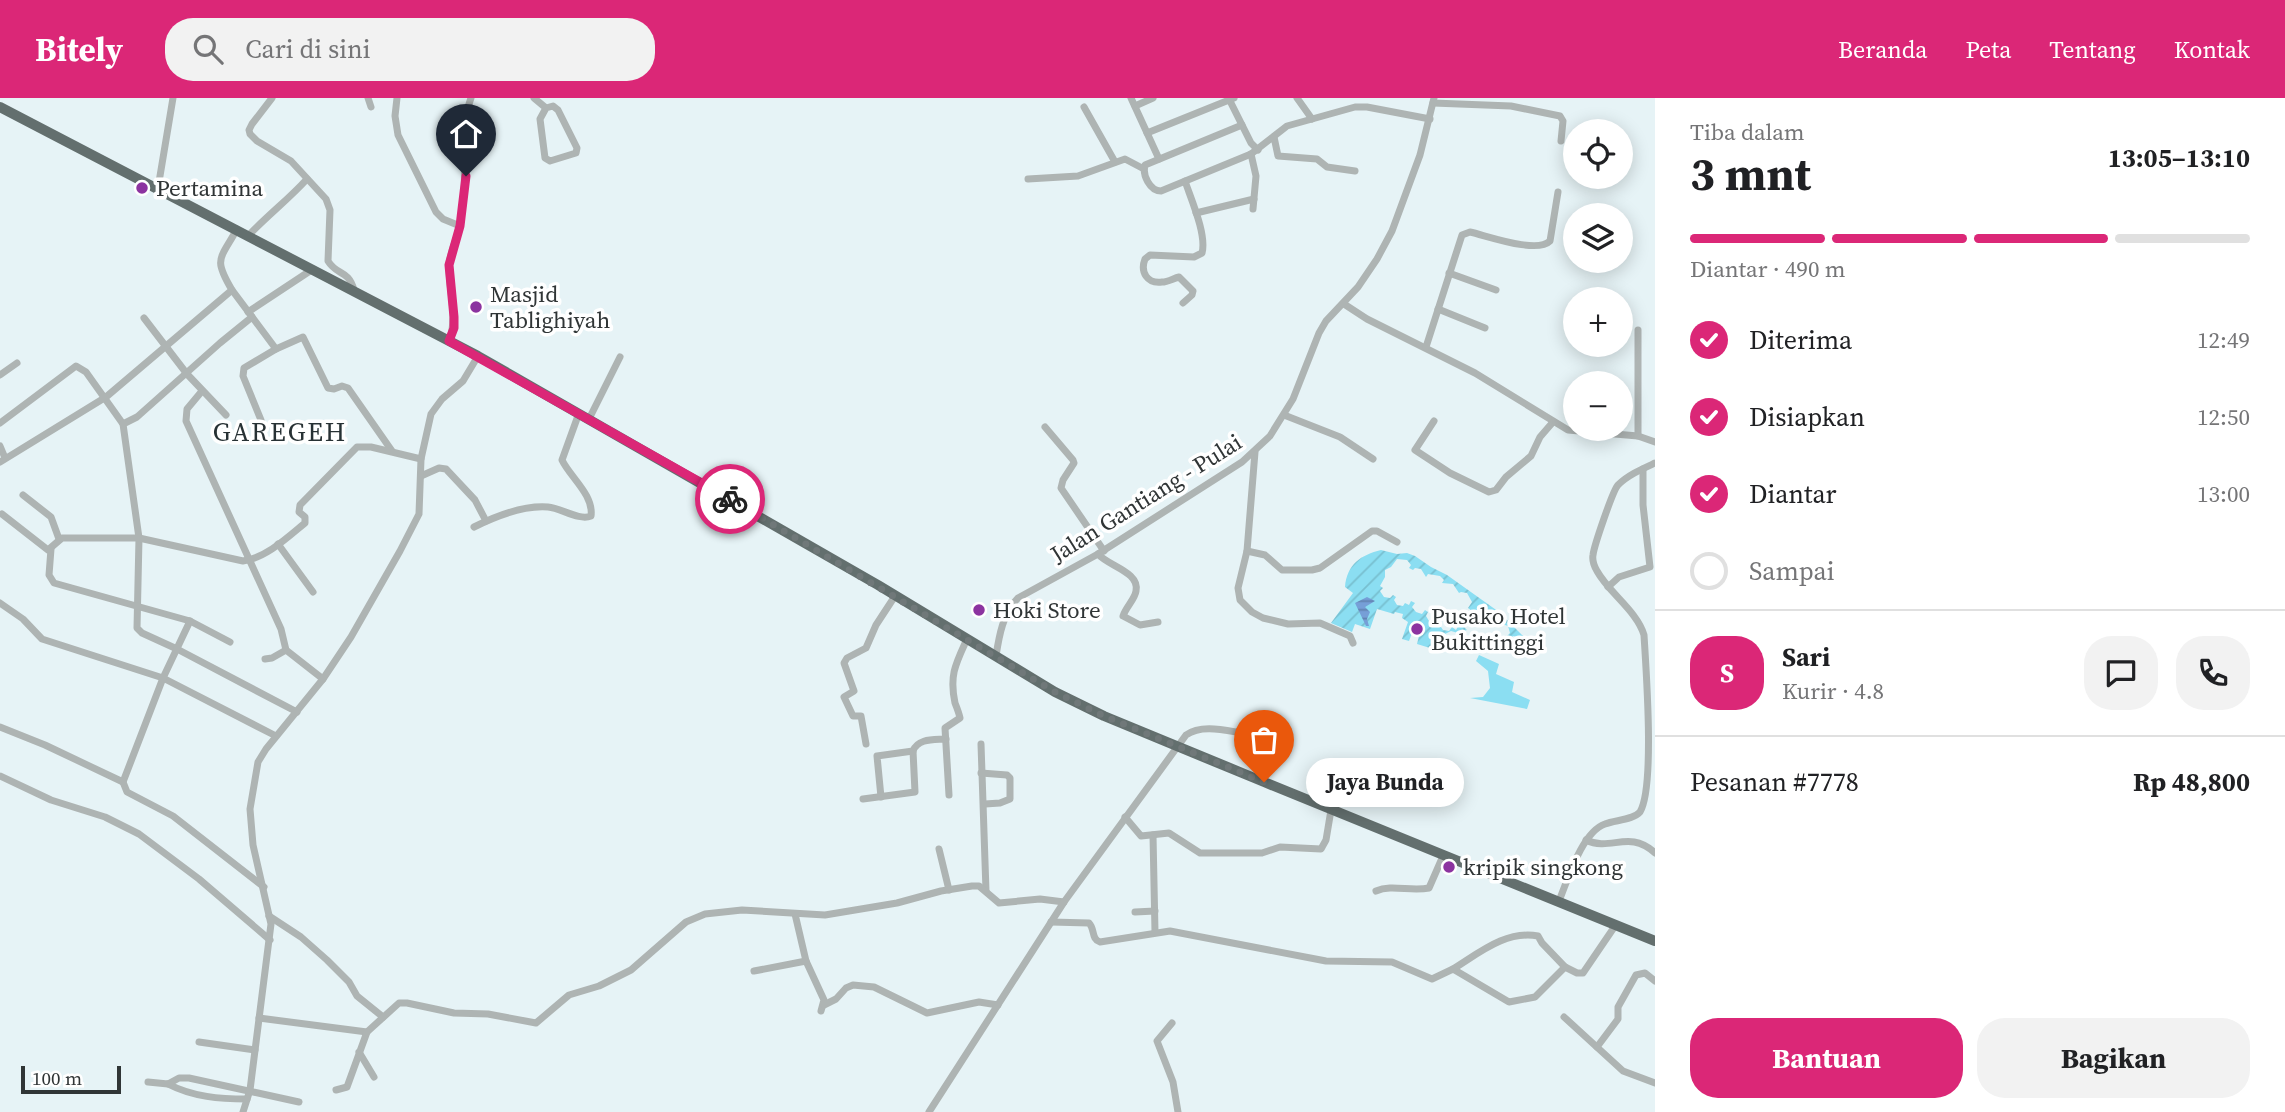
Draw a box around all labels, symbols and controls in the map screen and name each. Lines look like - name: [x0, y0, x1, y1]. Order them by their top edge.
- search box: [165, 18, 655, 81]
- text: Bitely: [35, 27, 123, 72]
- icon: search: [189, 30, 227, 68]
- text: Cari di sini: [245, 31, 371, 67]
- text: Beranda: [1838, 33, 1927, 66]
- text: Peta: [1965, 33, 2011, 66]
- text: Tentang: [2049, 33, 2136, 66]
- text: Kontak: [2174, 33, 2250, 66]
- pin: [436, 104, 496, 176]
- icon: home: [447, 115, 485, 153]
- text: Tiba dalam: [1690, 116, 1805, 148]
- map controls: [1563, 119, 1633, 441]
- button: locate: [1563, 119, 1633, 189]
- text: 13:05–13:10: [2108, 140, 2250, 176]
- text: 3 mnt: [1690, 142, 1811, 205]
- place label: Pertamina: [156, 172, 264, 204]
- marker: Pertamina: [134, 180, 150, 196]
- button: layers: [1563, 203, 1633, 273]
- text: Diantar · 490 m: [1690, 253, 1846, 285]
- place label: Masjid Tablighiyah: [490, 278, 611, 336]
- button: +: [1563, 287, 1633, 357]
- marker: Masjid Tablighiyah: [468, 299, 484, 315]
- icon: check: [1690, 321, 1728, 359]
- text: Diterima: [1749, 322, 1852, 358]
- text: 12:49: [2197, 324, 2250, 356]
- button: −: [1563, 371, 1633, 441]
- icon: check: [1690, 398, 1728, 436]
- text: Disiapkan: [1749, 399, 1865, 435]
- text: 12:50: [2197, 401, 2250, 433]
- district label: GAREGEH: [213, 414, 347, 450]
- street label: Jalan Gantiang - Pulai: [1043, 426, 1248, 570]
- courier: [695, 464, 765, 534]
- icon: check: [1690, 475, 1728, 513]
- text: Diantar: [1749, 476, 1837, 512]
- text: 13:00: [2197, 478, 2250, 510]
- icon: bike: [711, 480, 749, 518]
- text: Sampai: [1749, 553, 1835, 589]
- place label: Hoki Store: [993, 594, 1101, 626]
- place label: Pusako Hotel Bukittinggi: [1431, 600, 1566, 658]
- marker: Hoki Store: [971, 602, 987, 618]
- marker: Pusako Hotel Bukittinggi: [1409, 621, 1425, 637]
- button: chat: [2084, 636, 2158, 710]
- button: phone: [2176, 636, 2250, 710]
- text: Sari: [1782, 639, 1830, 675]
- text: S: [1720, 655, 1734, 691]
- text: Kurir · 4.8: [1782, 675, 1884, 707]
- pin: [1234, 710, 1294, 782]
- icon: bag: [1245, 721, 1283, 759]
- callout: Jaya Bunda: [1306, 758, 1464, 806]
- text: Pesanan #7778: [1690, 764, 1859, 800]
- text: Rp 48,800: [2133, 764, 2250, 800]
- text: Jaya Bunda: [1326, 766, 1444, 798]
- place label: kripik singkong: [1463, 851, 1623, 883]
- marker: kripik singkong: [1441, 859, 1457, 875]
- button: Bantuan: [1690, 1018, 1963, 1098]
- button: Bagikan: [1977, 1018, 2250, 1098]
- scale bar: [21, 1063, 121, 1095]
- text: 100 m: [32, 1065, 82, 1091]

